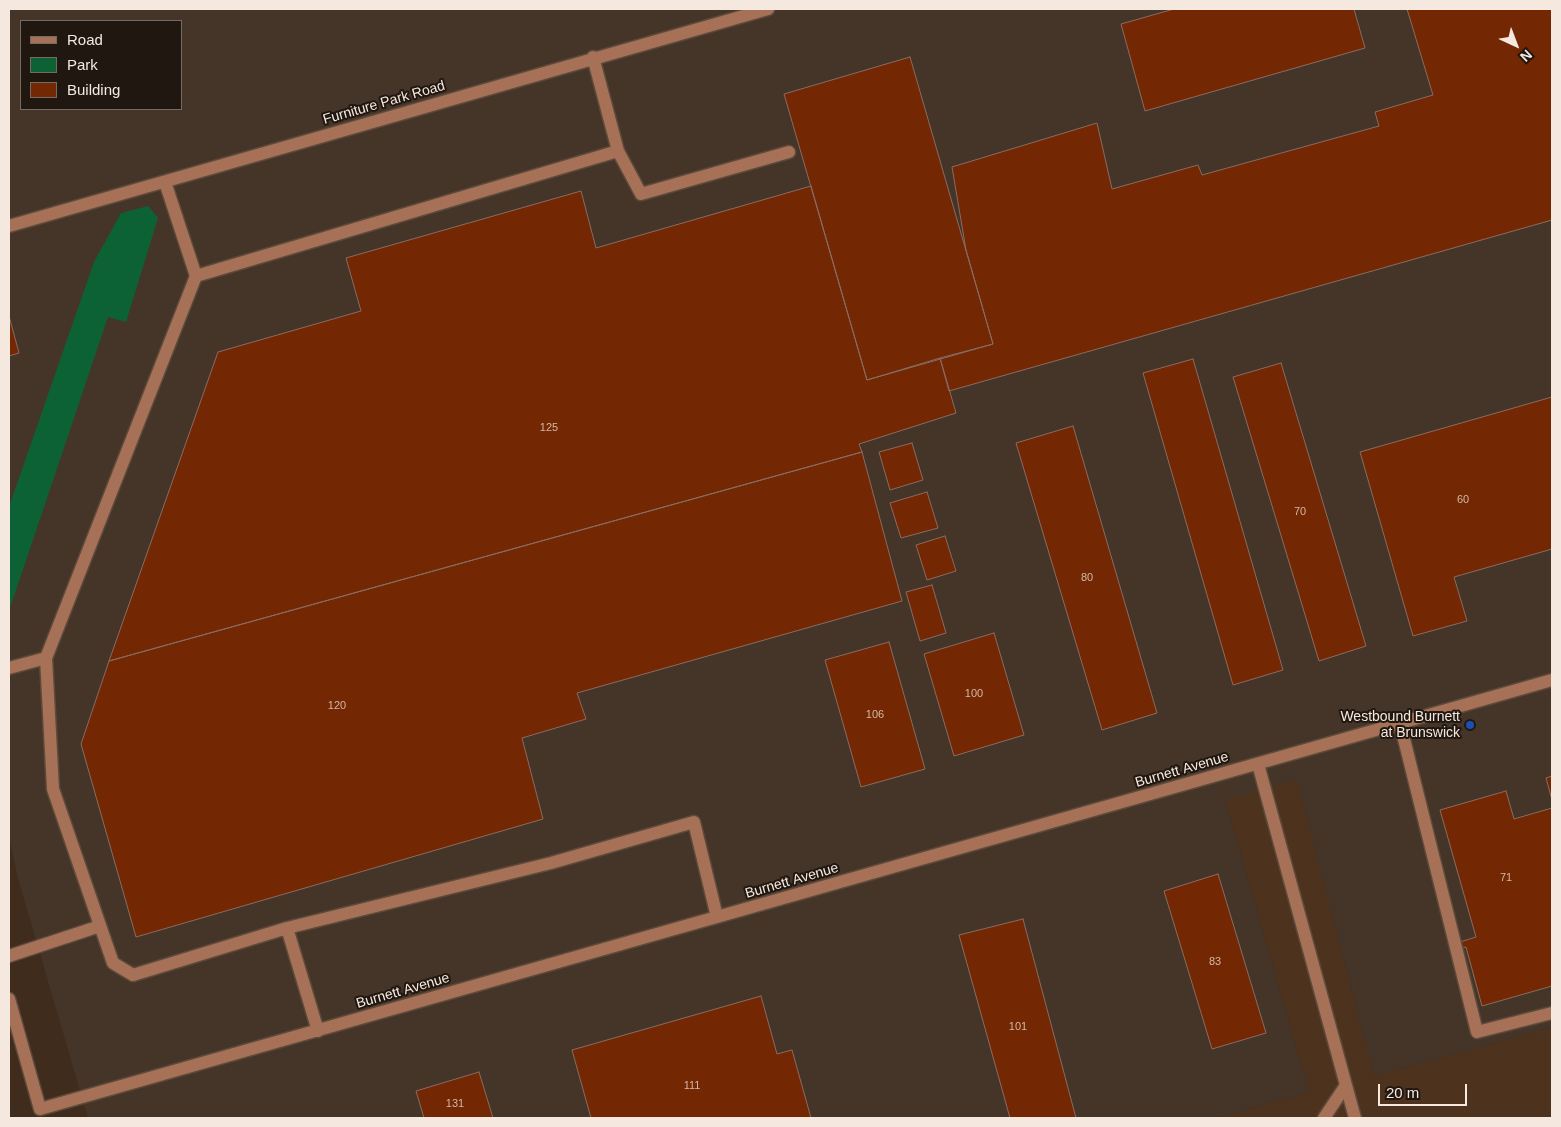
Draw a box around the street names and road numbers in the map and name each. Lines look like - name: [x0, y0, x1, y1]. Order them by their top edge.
- street label: Furniture Park Road: [321, 78, 447, 128]
- street label: Burnett Avenue: [1133, 749, 1231, 791]
- street label: Burnett Avenue: [743, 860, 841, 902]
- street label: Burnett Avenue: [354, 970, 452, 1012]

